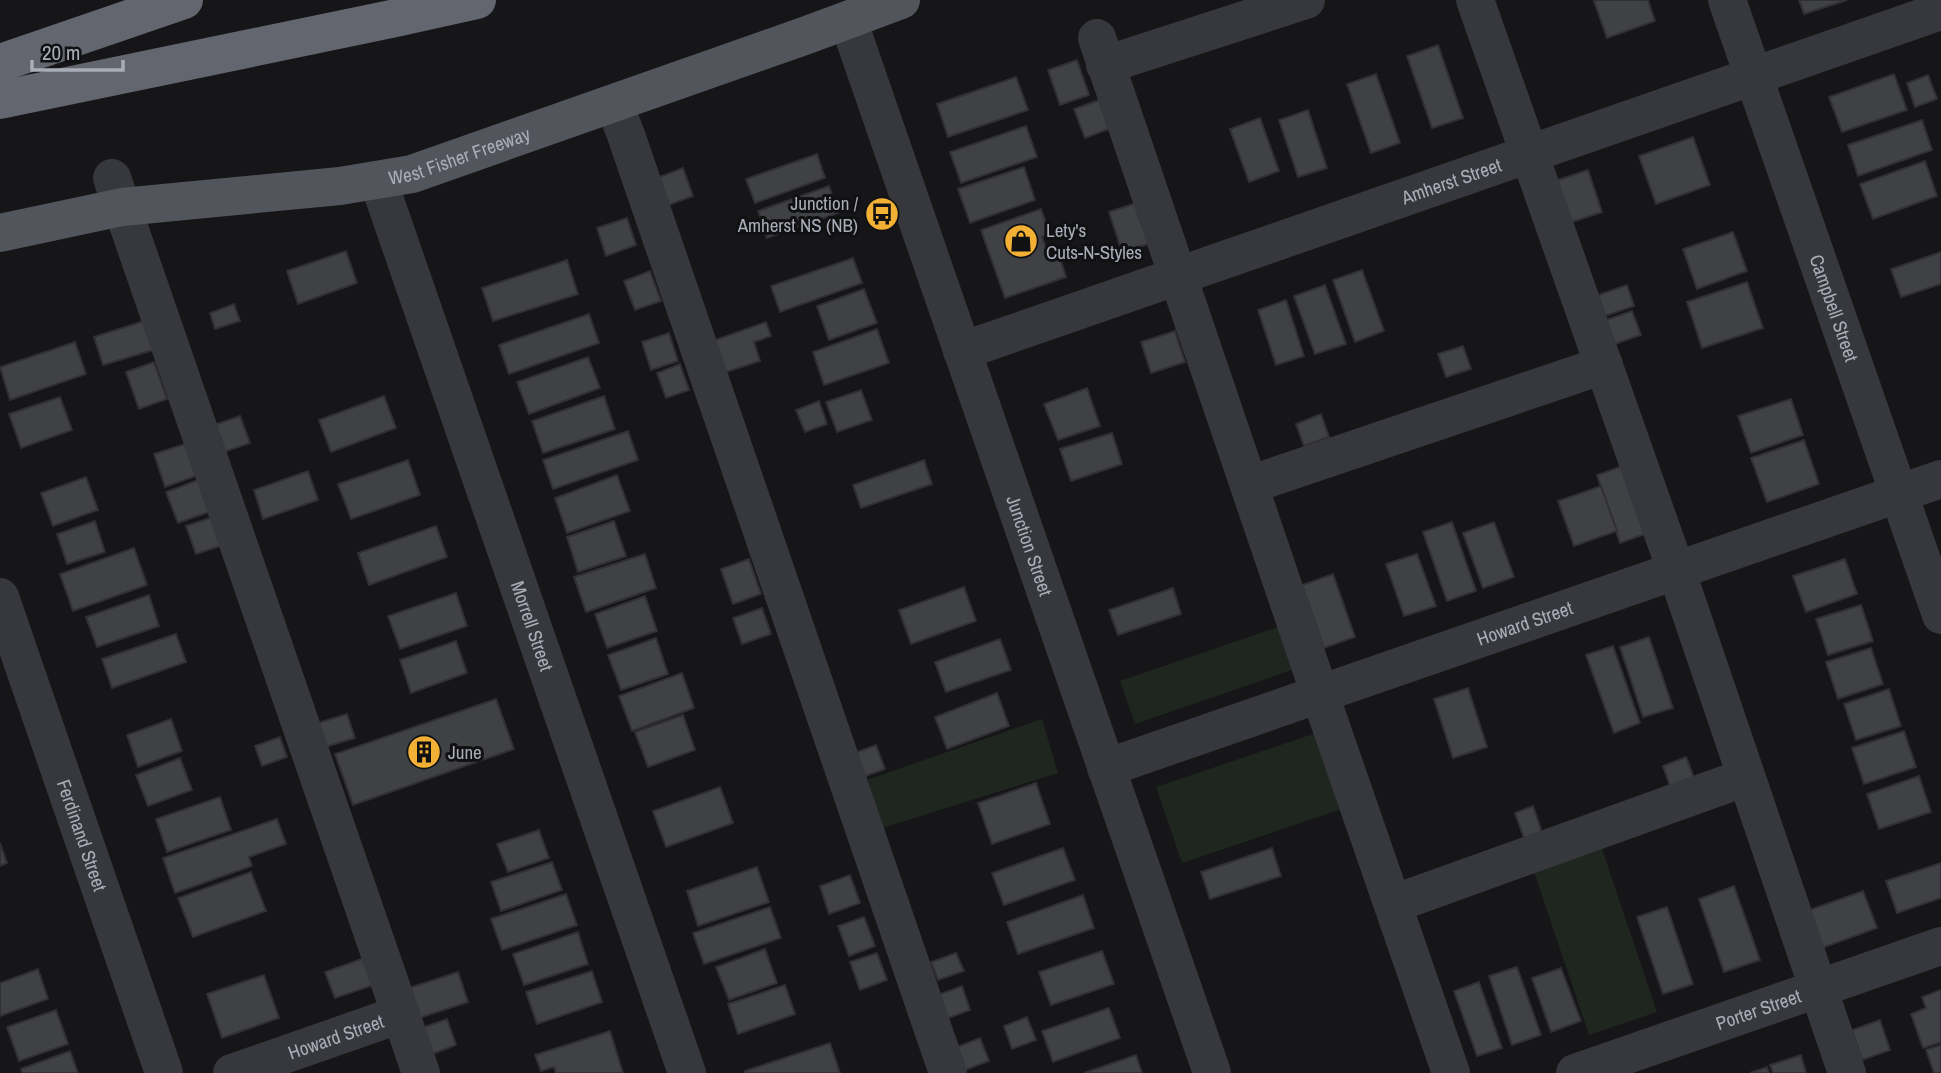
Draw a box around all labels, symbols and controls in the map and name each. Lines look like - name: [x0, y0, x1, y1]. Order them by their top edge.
- scale bar: [32, 28, 122, 72]
- text: 20 m: [42, 38, 80, 67]
- street label: West Fisher Freeway: [386, 120, 534, 191]
- street label: Amherst Street: [1397, 151, 1505, 211]
- place label: Junction / Amherst NS (NB): [737, 190, 859, 238]
- bus stop icon: Junction / Amherst NS (NB): [863, 195, 901, 233]
- place label: Lety's Cuts-N-Styles: [1046, 217, 1142, 265]
- shop icon: Lety's Cuts-N-Styles: [1002, 222, 1040, 260]
- street label: Campbell Street: [1803, 251, 1865, 366]
- street label: Junction Street: [1000, 492, 1059, 600]
- street label: Morrell Street: [505, 578, 560, 675]
- street label: Howard Street: [1473, 594, 1577, 652]
- building icon: June: [405, 733, 443, 771]
- place label: June: [448, 739, 482, 765]
- street label: Ferdinand Street: [51, 776, 114, 895]
- street label: Porter Street: [1712, 982, 1805, 1036]
- street label: Howard Street: [285, 1008, 388, 1065]

